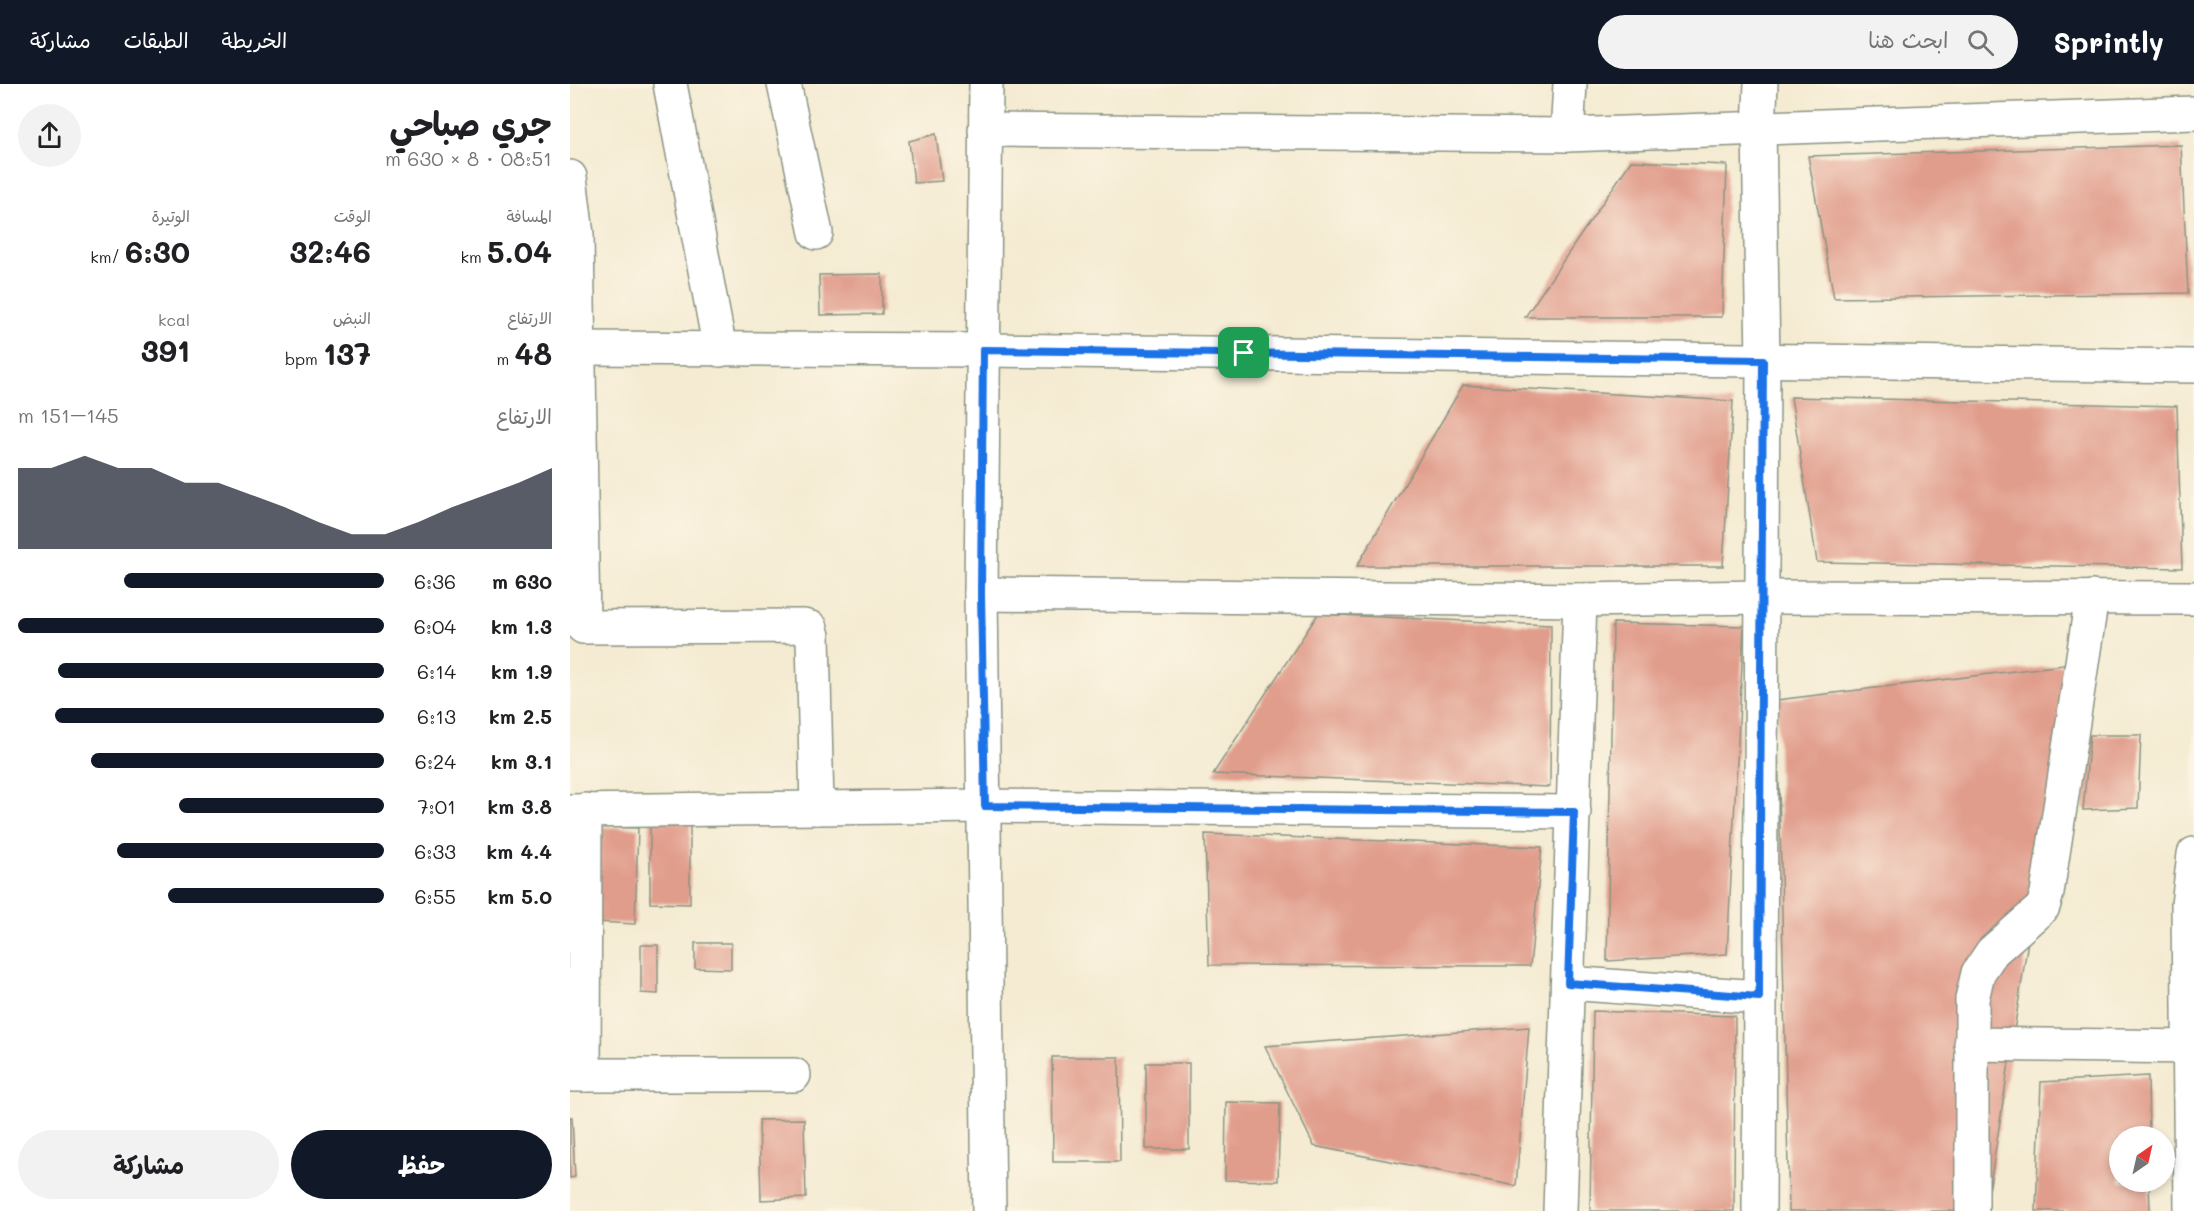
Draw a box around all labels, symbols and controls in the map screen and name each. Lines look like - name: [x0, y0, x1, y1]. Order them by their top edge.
- search box: [1598, 15, 2018, 69]
- text: Sprintly: [2054, 24, 2164, 60]
- text: ابحث هنا: [1868, 25, 1949, 54]
- text: مشاركة: [30, 26, 91, 53]
- text: الطبقات: [124, 26, 189, 53]
- text: الخريطة: [222, 26, 287, 53]
- icon: search: [1964, 26, 1997, 59]
- text: جري صباحي: [389, 101, 552, 144]
- button: share: [18, 104, 81, 167]
- text: 08:51 · 8 × 630 m: [385, 145, 552, 171]
- text: الوتيرة: [151, 205, 190, 226]
- text: الوقت: [334, 205, 371, 226]
- text: المسافة: [506, 205, 552, 226]
- text: 6:30: [125, 231, 190, 271]
- text: 32:46: [290, 231, 371, 271]
- text: 5.04: [487, 231, 552, 271]
- text: /km: [90, 246, 125, 267]
- text: km: [461, 246, 487, 267]
- text: النبض: [333, 307, 371, 328]
- text: الارتفاع: [507, 307, 552, 328]
- text: kcal: [158, 309, 190, 330]
- pin: [1218, 327, 1269, 378]
- text: 391: [141, 330, 190, 370]
- text: 137: [323, 333, 371, 373]
- text: 48: [514, 333, 552, 373]
- icon: arrive: [1227, 336, 1260, 369]
- text: bpm: [285, 348, 323, 369]
- text: m: [496, 348, 514, 369]
- text: 145–151 m: [18, 402, 119, 428]
- text: الارتفاع: [496, 403, 552, 429]
- text: 6:36: [414, 568, 456, 594]
- text: 630 m: [492, 568, 552, 594]
- text: 6:04: [414, 613, 456, 639]
- text: 1.3 km: [491, 613, 552, 639]
- text: 6:14: [417, 658, 456, 684]
- text: 1.9 km: [491, 658, 552, 684]
- text: 6:13: [417, 703, 456, 729]
- text: 2.5 km: [489, 703, 552, 729]
- text: 6:24: [415, 748, 456, 774]
- text: 3.1 km: [491, 748, 552, 774]
- text: 7:01: [417, 793, 456, 819]
- text: 3.8 km: [488, 793, 552, 819]
- text: 6:33: [414, 838, 456, 864]
- text: 4.4 km: [487, 838, 552, 864]
- text: 6:55: [414, 883, 456, 909]
- text: 5.0 km: [487, 883, 552, 909]
- north arrow: [2109, 1126, 2175, 1192]
- map controls: [2109, 1126, 2175, 1192]
- button: مشاركة: [18, 1130, 279, 1199]
- button: حفظ: [291, 1130, 552, 1199]

